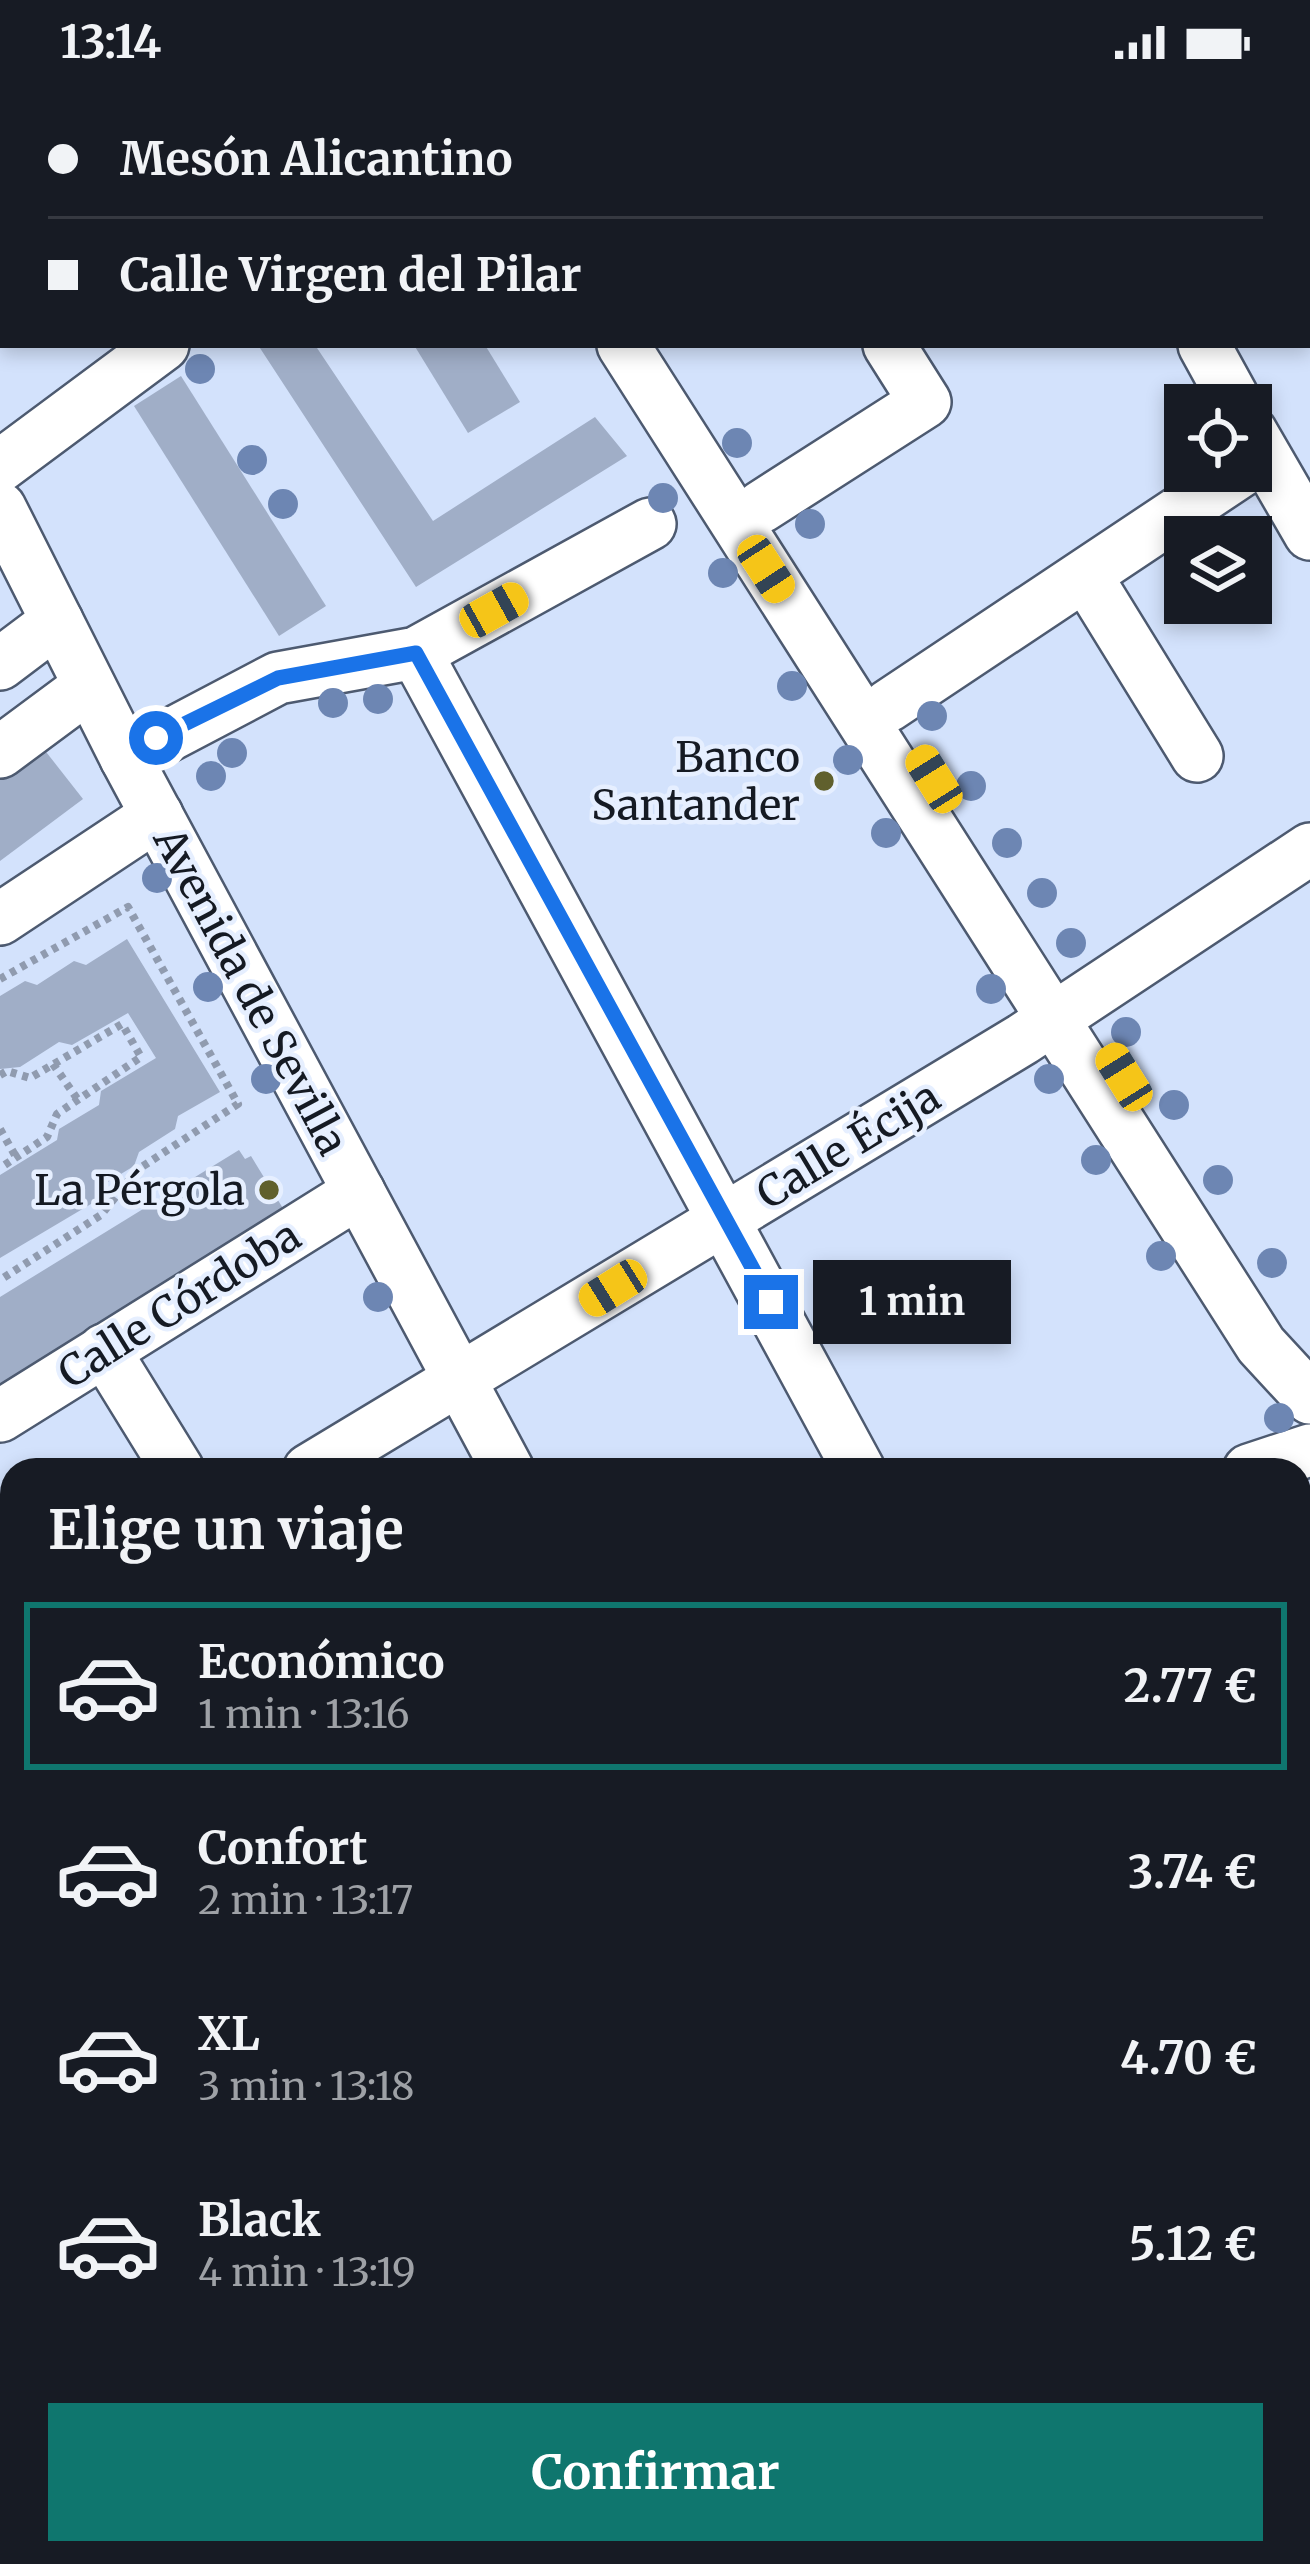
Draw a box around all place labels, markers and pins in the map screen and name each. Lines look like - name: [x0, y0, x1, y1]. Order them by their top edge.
- place label: Banco Santander: [591, 731, 800, 831]
- marker: Banco Santander: [811, 768, 837, 794]
- place label: La Pérgola: [34, 1164, 245, 1217]
- marker: La Pérgola: [256, 1177, 282, 1203]

